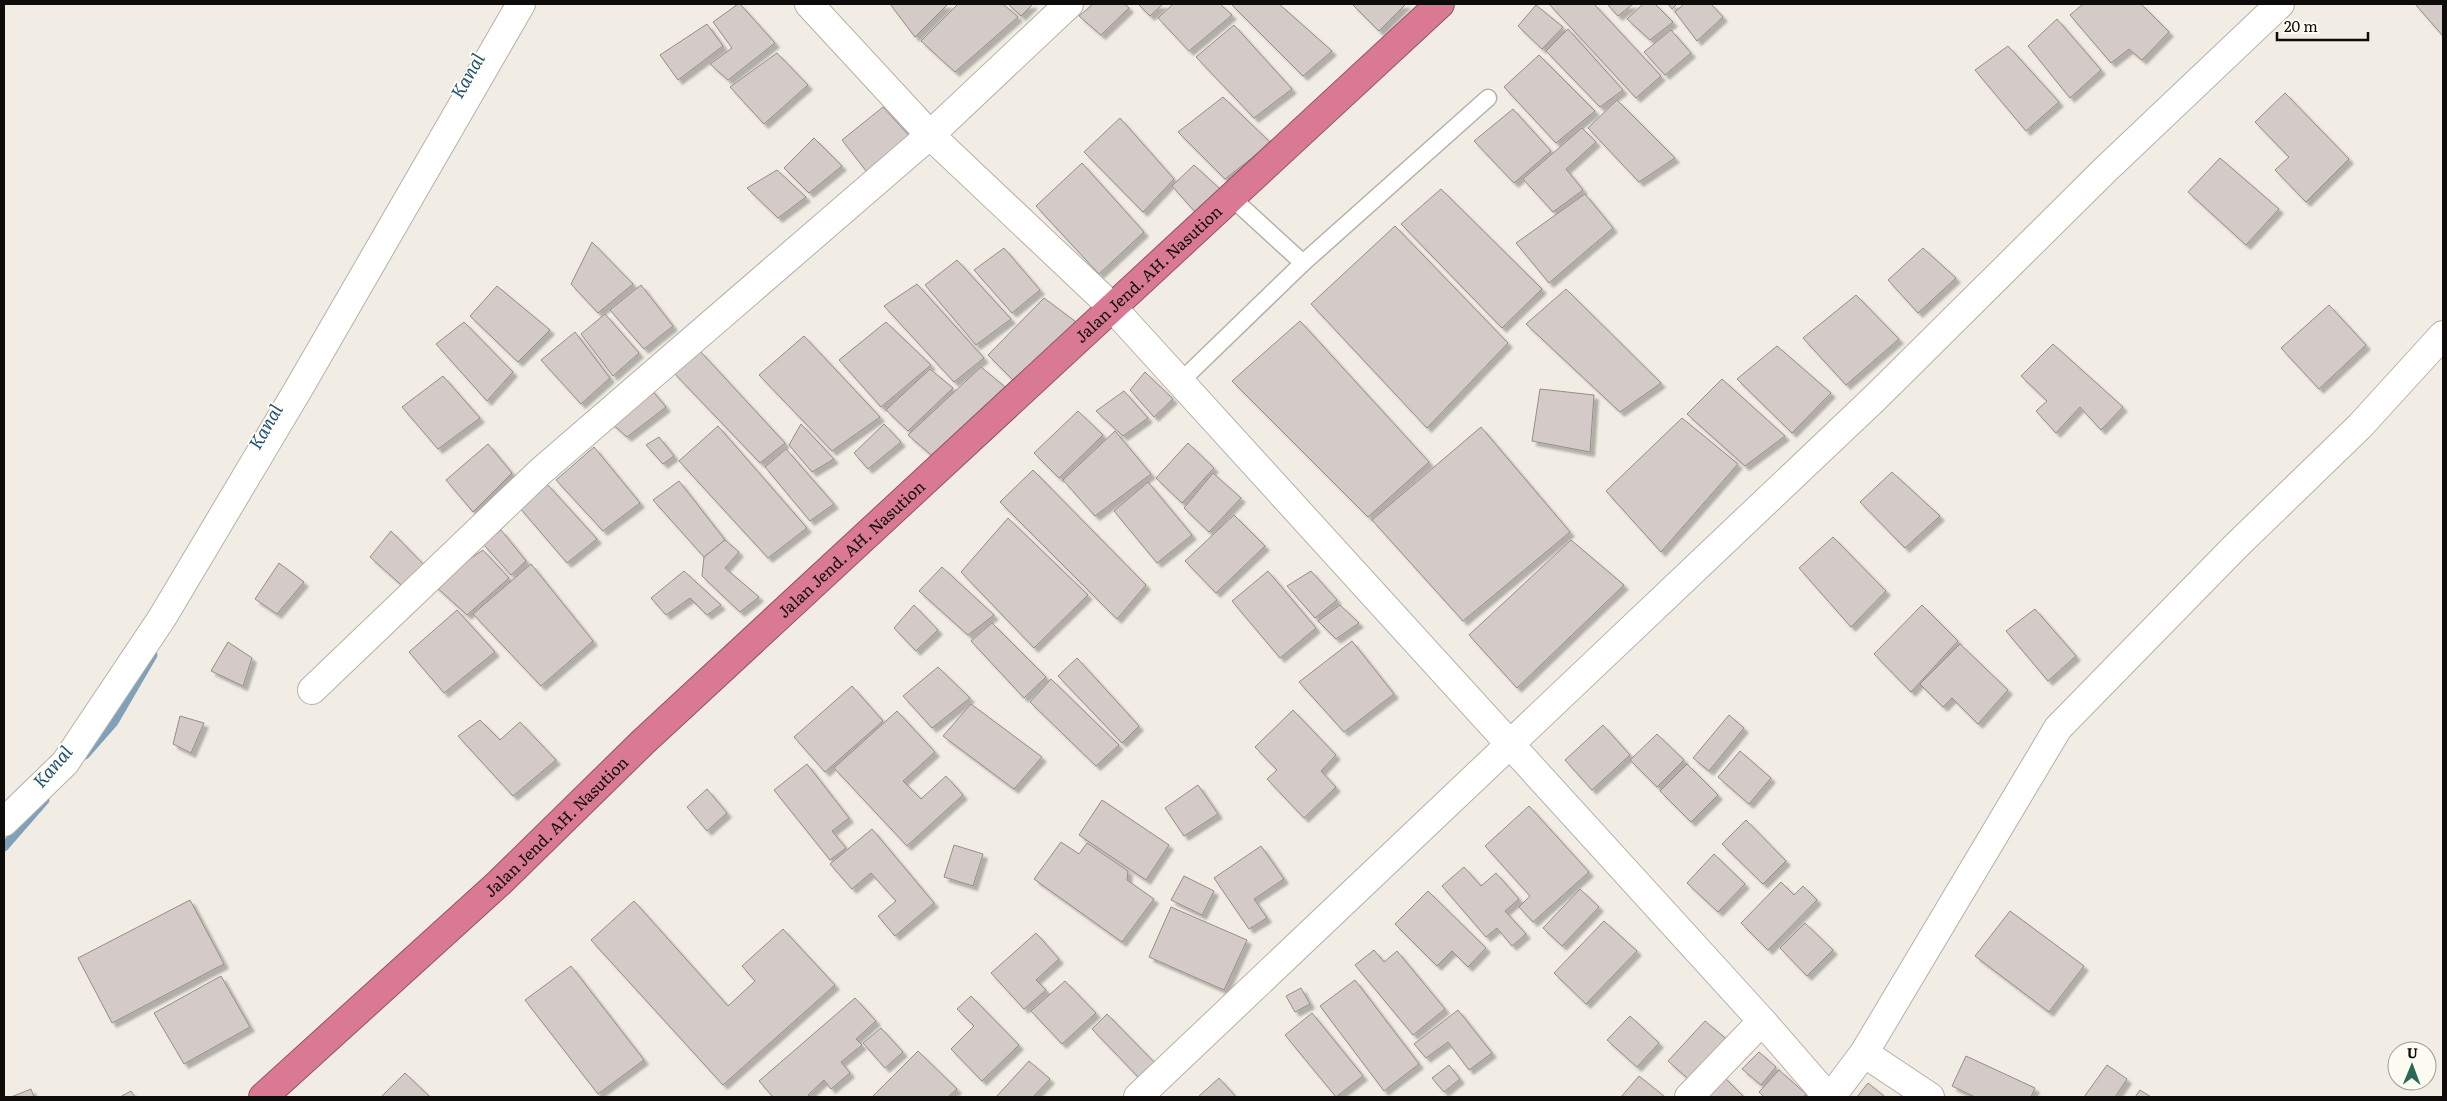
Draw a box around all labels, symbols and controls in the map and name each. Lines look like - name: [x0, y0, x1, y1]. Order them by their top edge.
- scale bar: [2277, 10, 2368, 42]
- text: 20 m: [2284, 14, 2318, 37]
- water label: Kanal: [443, 47, 491, 103]
- street label: Jalan Jend. AH. Nasution: [1069, 199, 1227, 348]
- water label: Kanal: [241, 398, 289, 454]
- street label: Jalan Jend. AH. Nasution: [772, 474, 930, 623]
- water label: Kanal: [26, 738, 78, 793]
- street label: Jalan Jend. AH. Nasution: [478, 750, 633, 902]
- north arrow: [2387, 1041, 2437, 1091]
- text: U: [2407, 1042, 2418, 1062]

